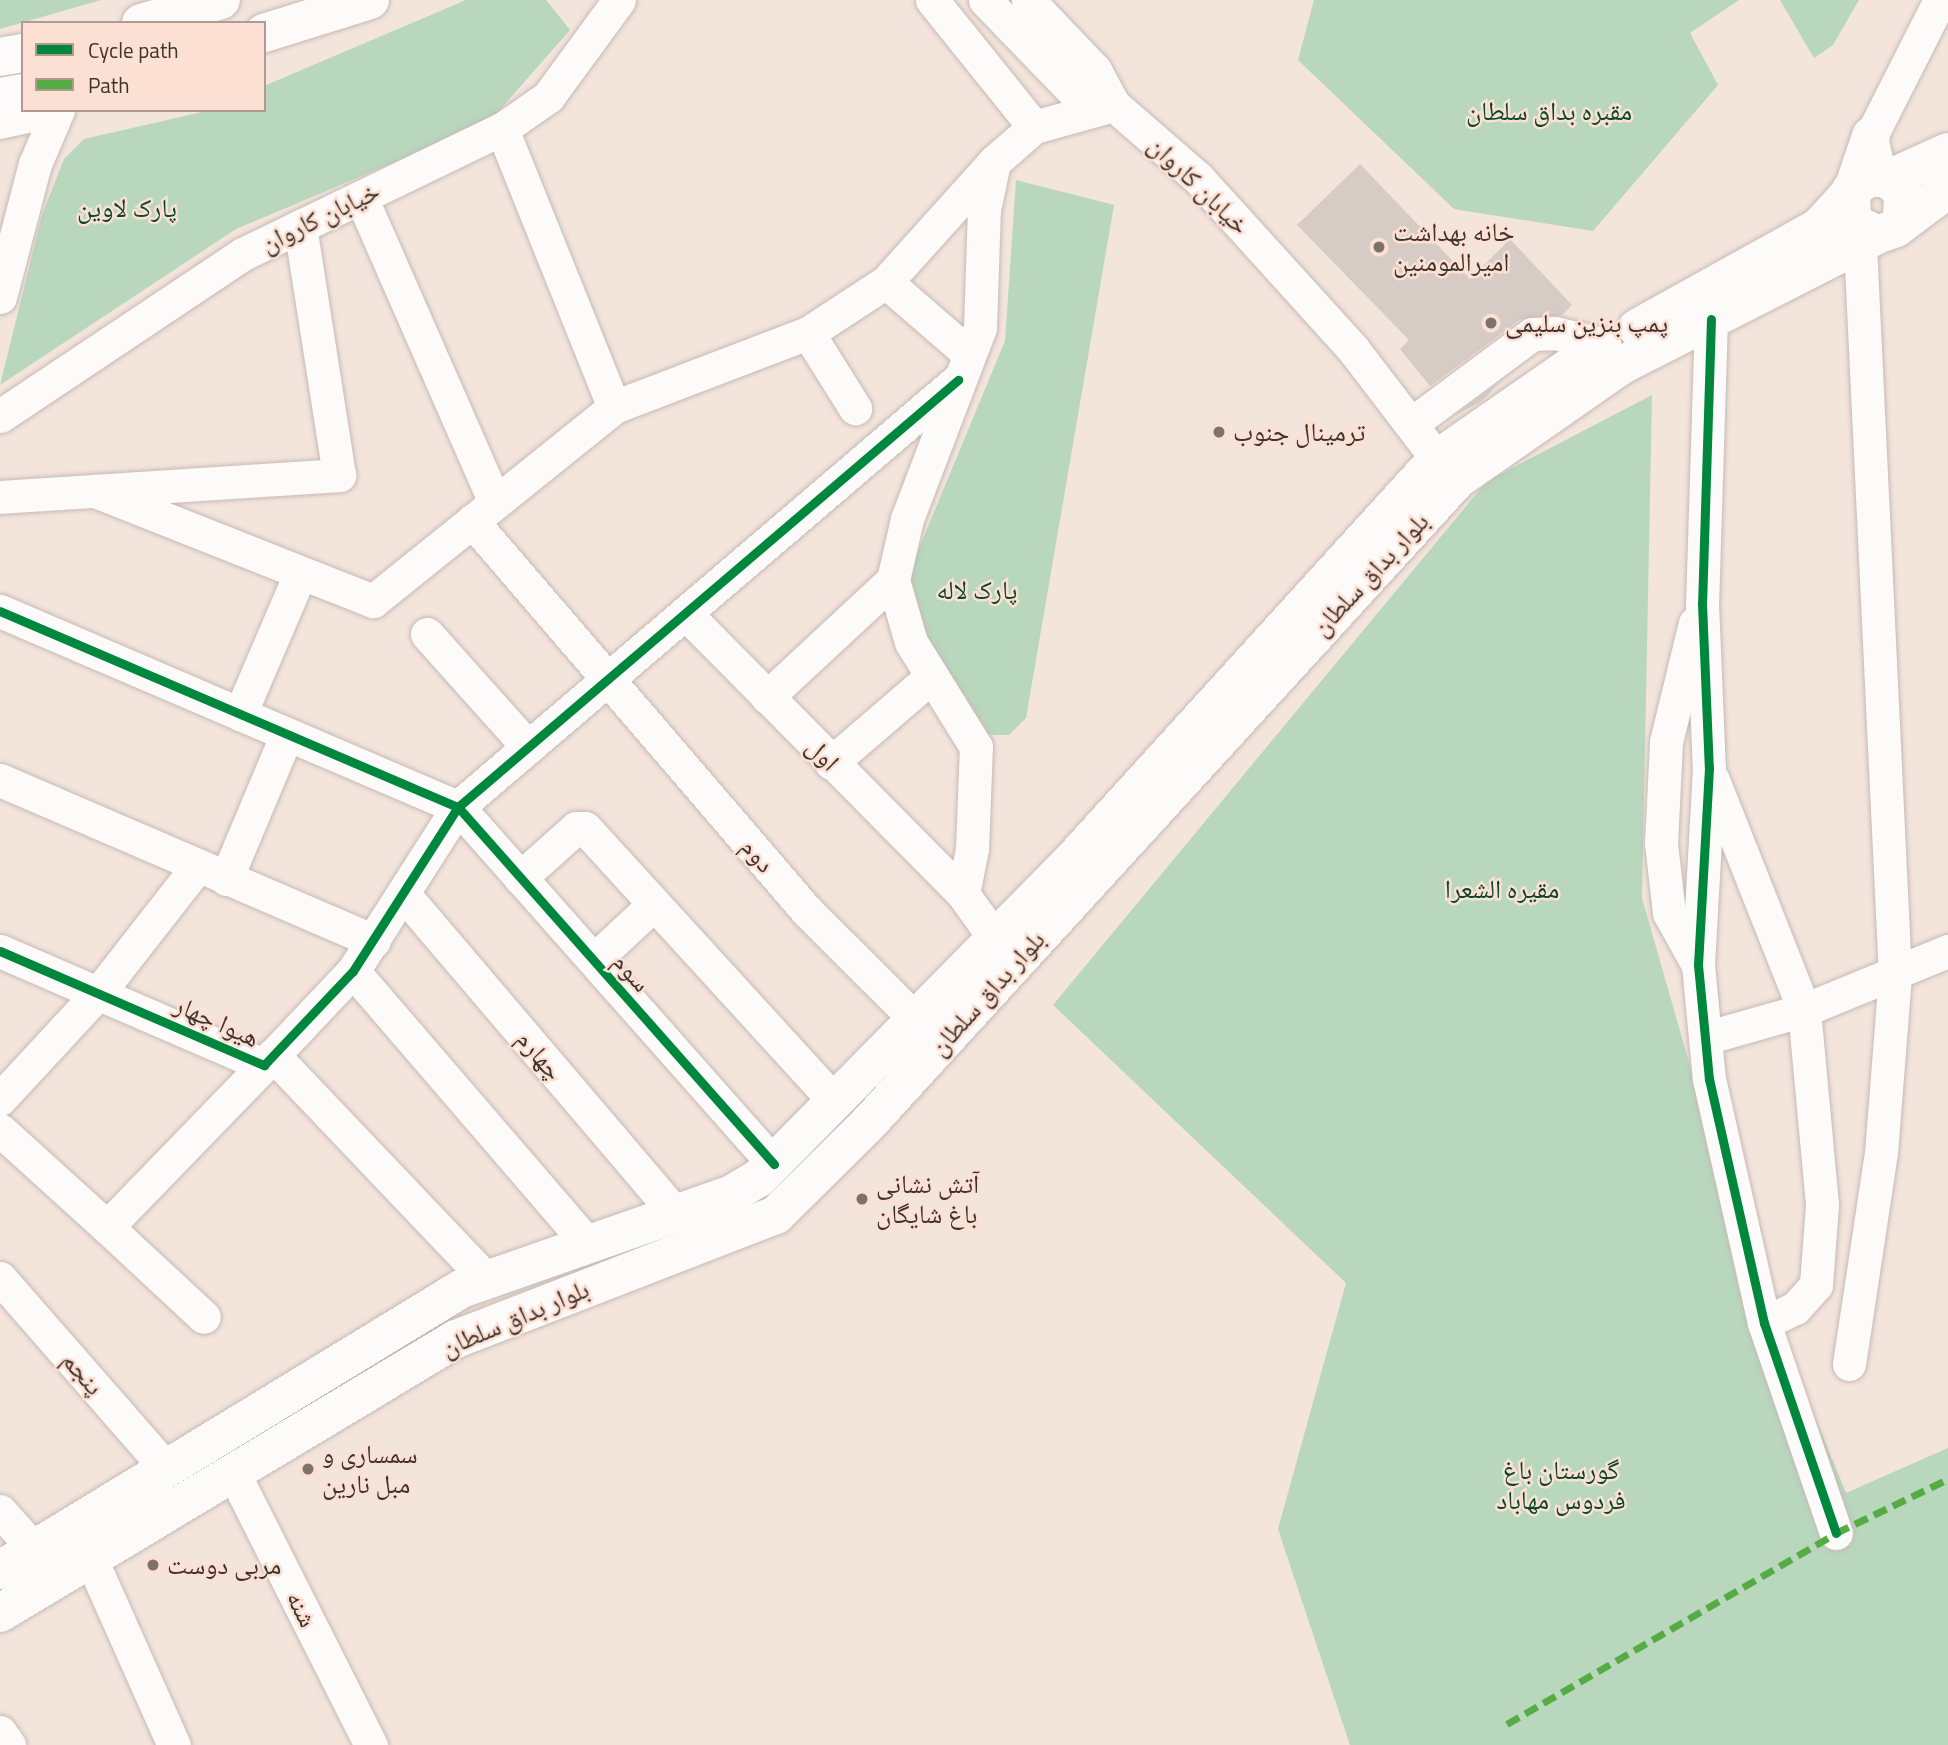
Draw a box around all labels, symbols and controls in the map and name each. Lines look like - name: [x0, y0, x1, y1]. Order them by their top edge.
- legend: [21, 21, 266, 112]
- text: Cycle path: [88, 34, 179, 66]
- text: Path: [88, 69, 130, 101]
- park label: مقبره بداق سلطان: [1466, 95, 1632, 127]
- street label: خیابان کاروان: [1142, 129, 1256, 241]
- street label: خیابان کاروان: [256, 175, 384, 259]
- park label: پارک لاوین: [77, 192, 177, 224]
- place label: خانه بهداشت امیرالمومنین: [1393, 216, 1515, 278]
- marker: خانه بهداشت امیرالمومنین: [1371, 239, 1387, 255]
- place label: پمپ بنزین سلیمی: [1505, 307, 1668, 339]
- marker: پمپ بنزین سلیمی: [1483, 315, 1499, 331]
- place label: ترمینال جنوب: [1233, 416, 1365, 448]
- marker: ترمینال جنوب: [1211, 424, 1227, 440]
- street label: بلوار بداق سلطان: [1305, 506, 1435, 642]
- park label: پارک لاله: [937, 574, 1017, 606]
- street label: اول: [800, 731, 846, 777]
- street label: دوم: [735, 831, 781, 879]
- park label: مقیره الشعرا: [1445, 873, 1559, 905]
- street label: بلوار بداق سلطان: [923, 924, 1051, 1062]
- street label: سوم: [606, 946, 658, 998]
- street label: هیوا چهار: [170, 989, 264, 1053]
- street label: چهارم: [510, 1024, 570, 1086]
- place label: آتش نشانی باغ شایگان: [876, 1168, 979, 1230]
- marker: آتش نشانی باغ شایگان: [854, 1191, 870, 1207]
- street label: بلوار بداق سلطان: [436, 1273, 594, 1363]
- street label: پنجم: [56, 1345, 110, 1401]
- place label: سمساری و مبل نارین: [322, 1438, 418, 1500]
- park label: گورستان باغ فردوس مهاباد: [1496, 1454, 1626, 1516]
- marker: سمساری و مبل نارین: [300, 1461, 316, 1477]
- place label: مربی دوست: [167, 1549, 281, 1581]
- marker: مربی دوست: [145, 1557, 161, 1573]
- street label: شنه: [280, 1586, 324, 1632]

